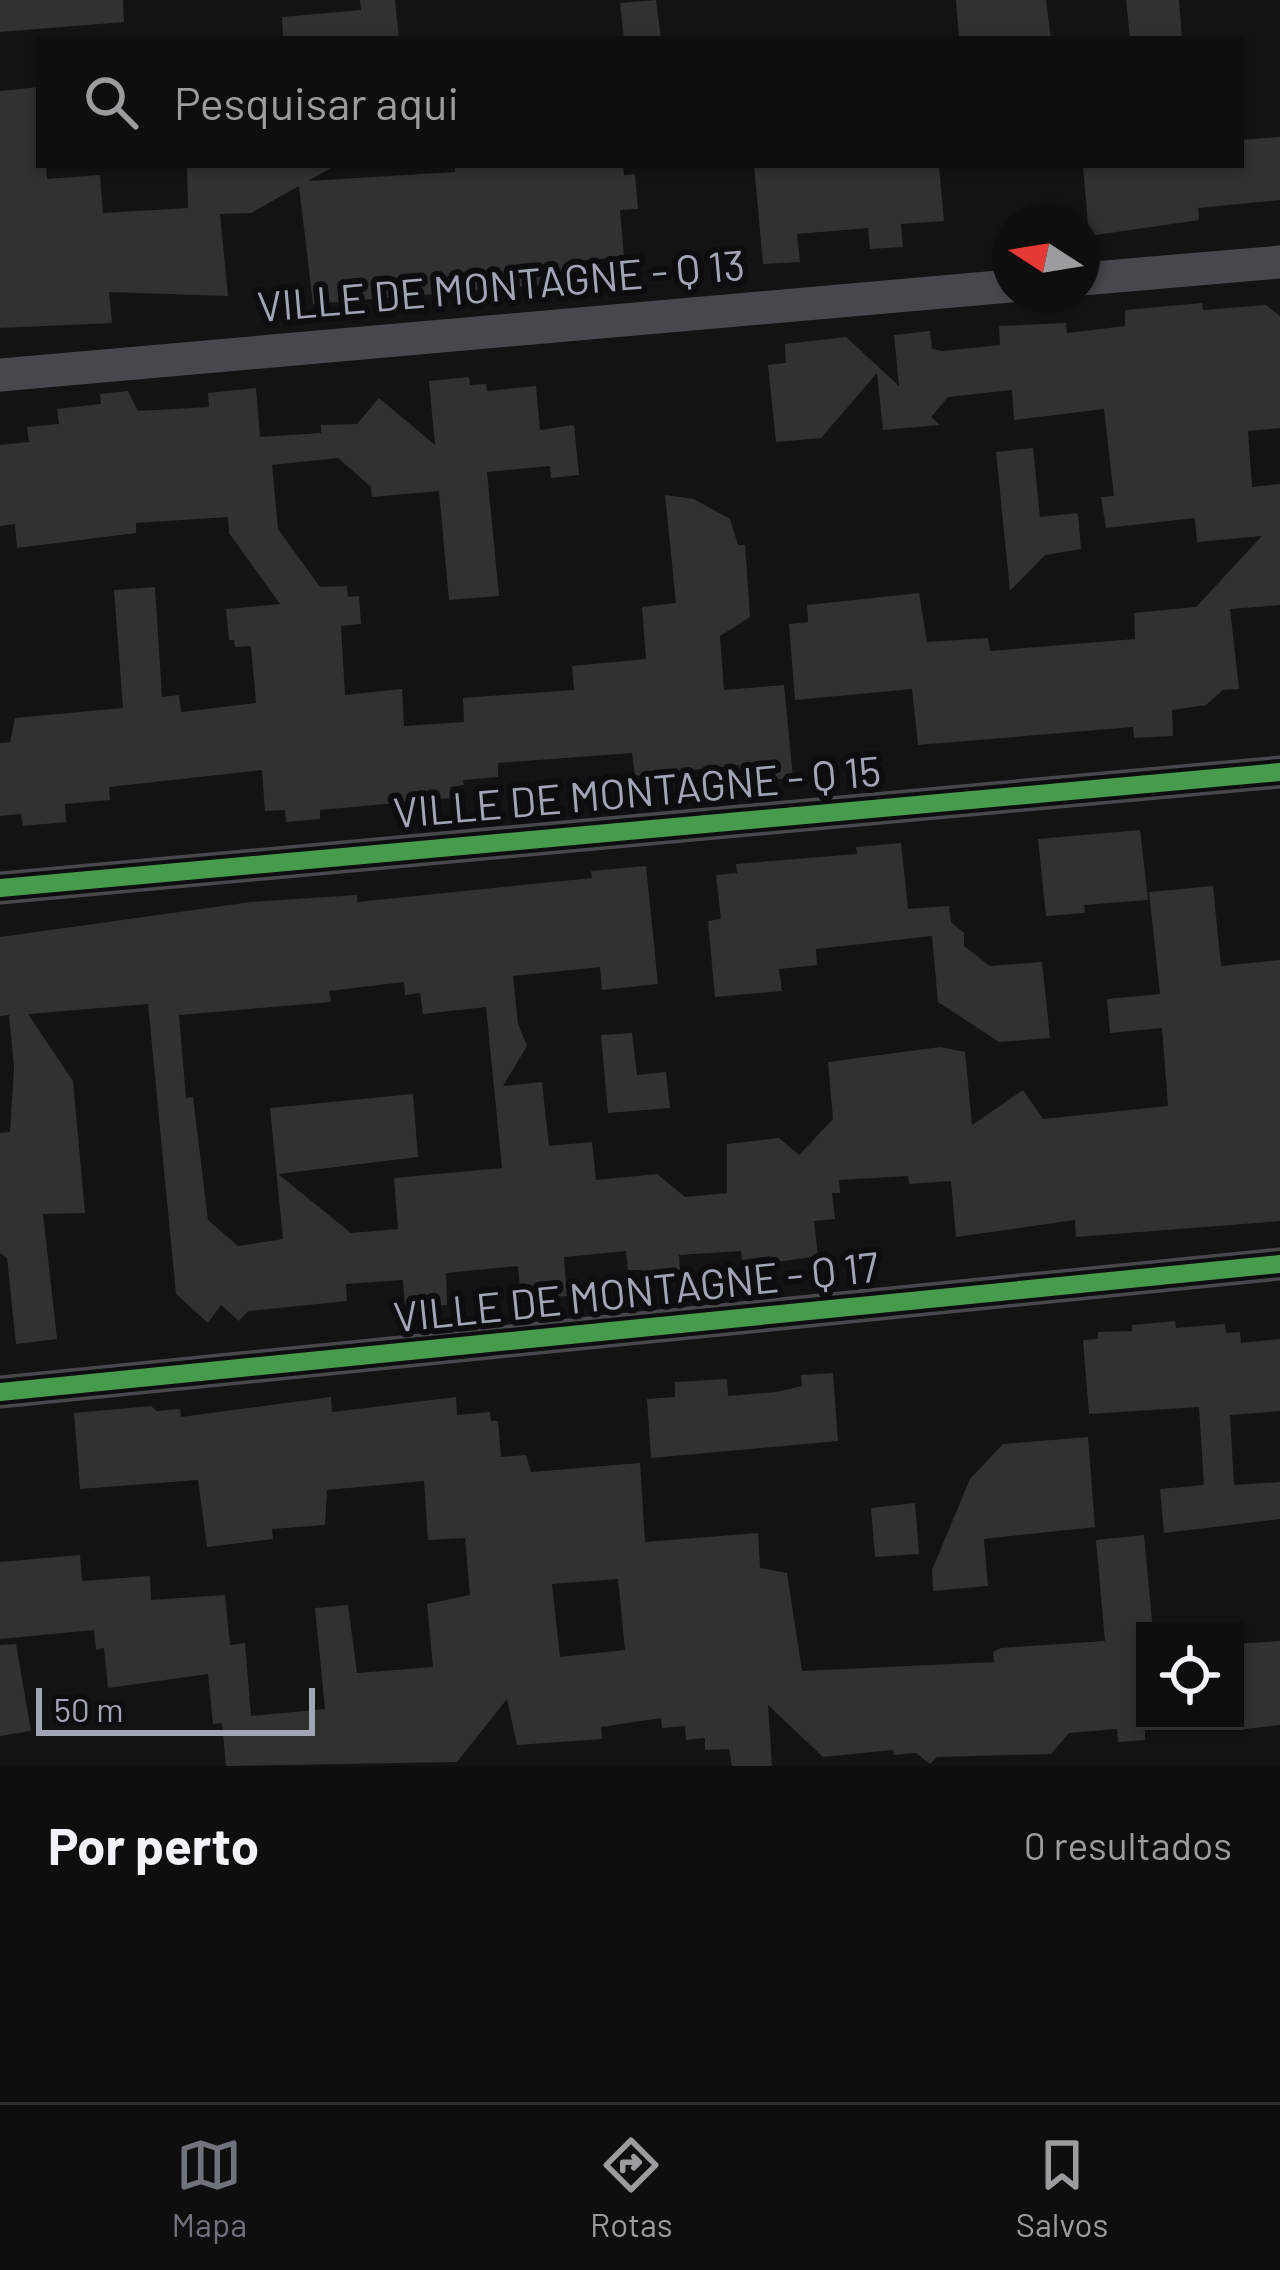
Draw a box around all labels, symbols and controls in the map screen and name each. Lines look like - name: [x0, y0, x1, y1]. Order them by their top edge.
- search box: [36, 36, 1244, 168]
- icon: search: [78, 69, 144, 135]
- text: Pesquisar aqui: [174, 75, 459, 129]
- north arrow: [992, 204, 1100, 312]
- street label: VILLE DE MONTAGNE - Q 13: [255, 238, 747, 330]
- street label: VILLE DE MONTAGNE - Q 15: [391, 744, 883, 836]
- street label: VILLE DE MONTAGNE - Q 17: [391, 1240, 881, 1340]
- map controls: [1136, 1622, 1244, 1730]
- button: locate: [1136, 1622, 1244, 1730]
- scale bar: [36, 1682, 315, 1735]
- text: 50 m: [54, 1689, 124, 1729]
- text: Por perto: [48, 1814, 259, 1875]
- text: 0 resultados: [1024, 1821, 1232, 1868]
- tab: Mapa: [172, 2132, 247, 2244]
- tab: Rotas: [590, 2132, 673, 2244]
- tab: Salvos: [1016, 2132, 1108, 2244]

